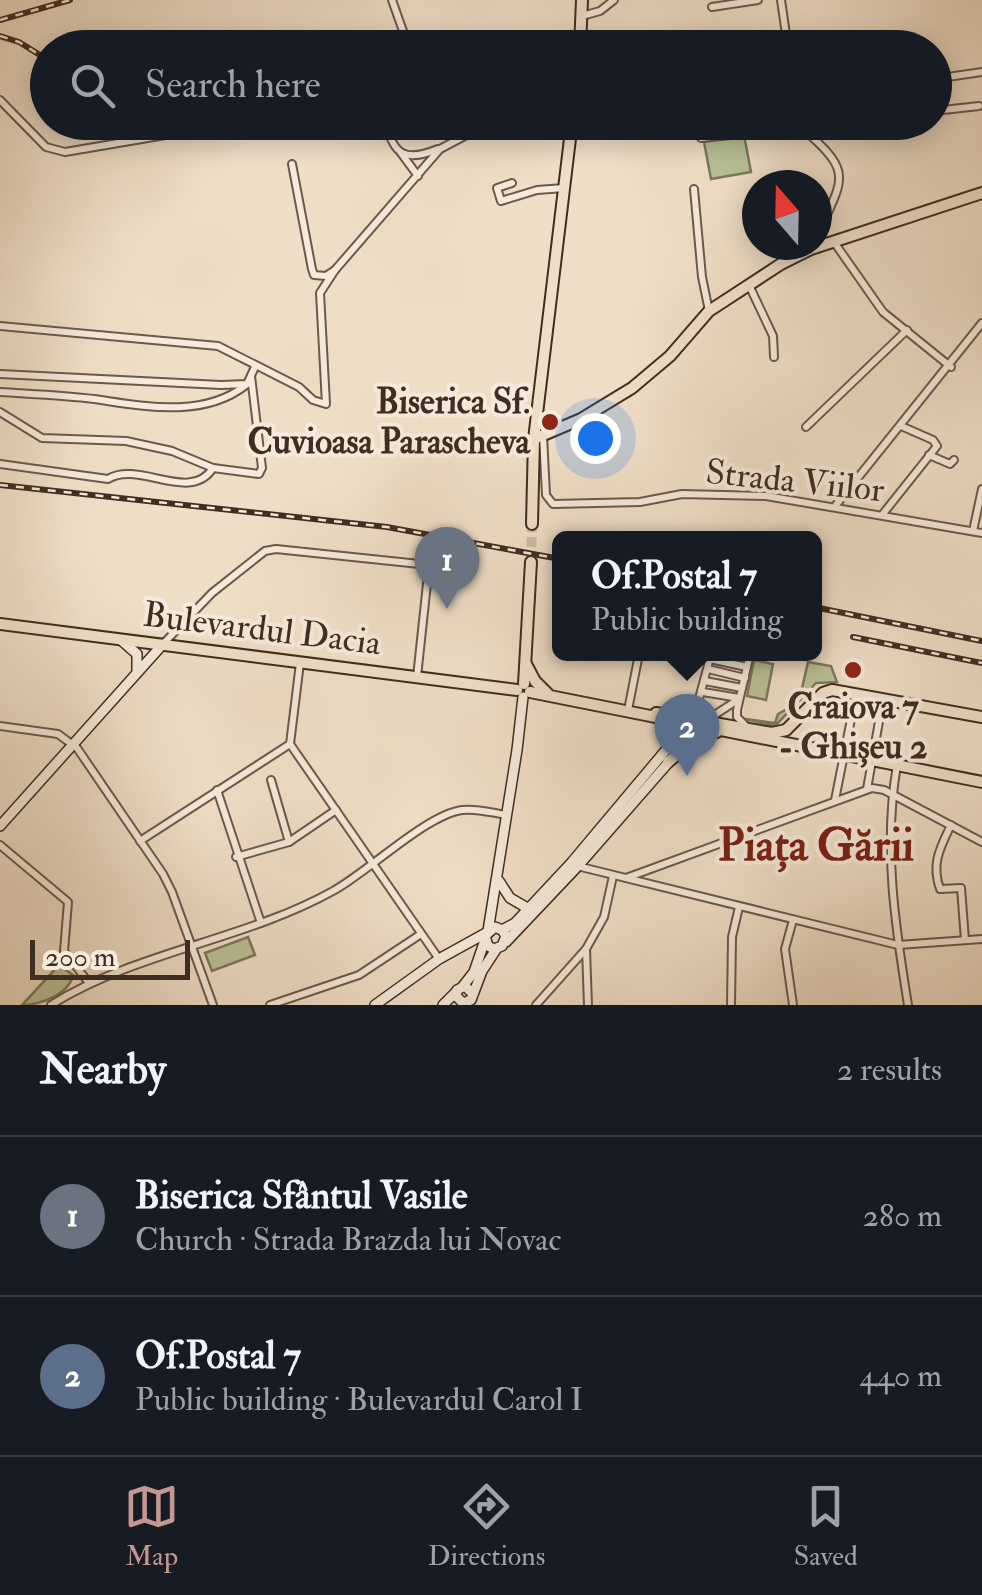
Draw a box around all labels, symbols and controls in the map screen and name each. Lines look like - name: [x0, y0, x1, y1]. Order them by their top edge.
- search box: [30, 30, 952, 140]
- icon: search: [65, 58, 120, 113]
- text: Search here: [145, 61, 321, 109]
- north arrow: [742, 170, 832, 260]
- place label: Biserica Sf. Cuvioasa Parascheva: [248, 380, 532, 464]
- marker: Biserica Sf. Cuvioasa Parascheva: [539, 411, 561, 433]
- your location: [570, 413, 621, 464]
- street label: Strada Viilor: [704, 450, 886, 512]
- pin: 1: [414, 526, 480, 609]
- popup: [552, 531, 822, 661]
- text: Of.Postal 7: [591, 552, 757, 600]
- street label: Bulevardul Dacia: [141, 593, 384, 665]
- text: Public building: [591, 600, 783, 640]
- marker: Craiova 7 - Ghișeu 2: [842, 659, 864, 681]
- place label: Craiova 7 - Ghișeu 2: [778, 685, 928, 769]
- pin: 2: [654, 694, 720, 776]
- district label: Piața Gării: [718, 818, 914, 874]
- scale bar: [30, 935, 190, 980]
- text: 200 m: [45, 940, 116, 975]
- text: Nearby: [40, 1044, 166, 1096]
- text: 2 results: [837, 1050, 942, 1090]
- text: Biserica Sfântul Vasile: [135, 1172, 468, 1220]
- text: 1: [67, 1196, 78, 1236]
- text: 280 m: [863, 1196, 942, 1236]
- text: Church · Strada Brazda lui Novac: [135, 1220, 561, 1260]
- text: Of.Postal 7: [135, 1332, 301, 1380]
- text: 2: [64, 1356, 81, 1396]
- text: 440 m: [860, 1356, 942, 1396]
- text: Public building · Bulevardul Carol I: [135, 1380, 583, 1420]
- tab: Map: [124, 1479, 179, 1574]
- tab: Directions: [428, 1479, 545, 1574]
- tab: Saved: [794, 1479, 858, 1574]

